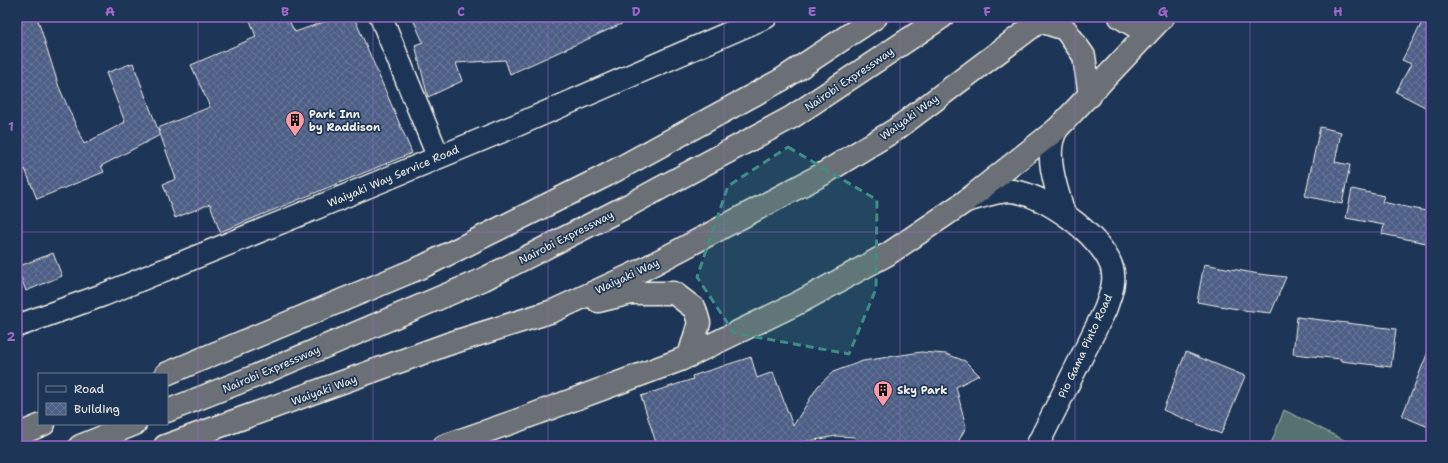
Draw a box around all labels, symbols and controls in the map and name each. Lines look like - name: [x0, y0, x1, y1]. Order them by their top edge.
- text: A: [105, 3, 115, 20]
- text: B: [281, 3, 289, 20]
- text: C: [457, 3, 465, 20]
- text: D: [631, 3, 641, 20]
- text: E: [808, 3, 817, 20]
- text: F: [983, 3, 991, 20]
- text: G: [1158, 3, 1169, 20]
- text: H: [1333, 3, 1343, 20]
- street label: Nairobi Expressway: [802, 44, 897, 115]
- street label: Waiyaki Way: [877, 91, 942, 144]
- place label: Park Inn by Raddison: [309, 107, 381, 135]
- building icon: Park Inn by Raddison: [284, 109, 306, 137]
- text: 1: [8, 118, 14, 135]
- street label: Waiyaki Way Service Road: [325, 142, 461, 211]
- street label: Nairobi Expressway: [516, 207, 616, 268]
- street label: Waiyaki Way: [593, 255, 662, 298]
- street label: Pio Gama Pinto Road: [1055, 292, 1116, 401]
- text: 2: [6, 328, 16, 345]
- street label: Nairobi Expressway: [220, 342, 322, 397]
- street label: Waiyaki Way: [289, 372, 359, 409]
- legend: [38, 373, 168, 425]
- building icon: Sky Park: [872, 379, 894, 407]
- text: Road: [74, 381, 105, 397]
- place label: Sky Park: [897, 383, 947, 398]
- text: Building: [74, 401, 120, 417]

